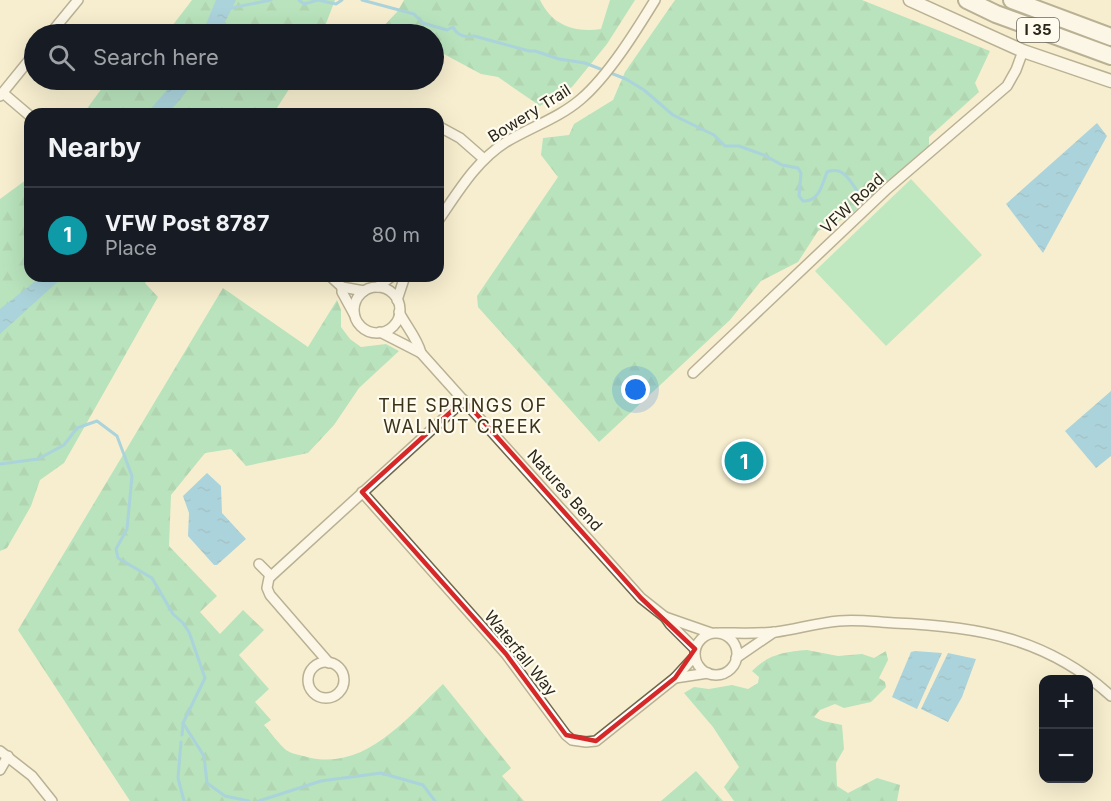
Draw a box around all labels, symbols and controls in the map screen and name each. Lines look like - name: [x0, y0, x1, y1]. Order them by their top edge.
- road number: I 35: [1017, 18, 1059, 42]
- search box: [24, 24, 444, 90]
- icon: search: [45, 41, 78, 74]
- text: Search here: [93, 44, 219, 70]
- street label: Bowery Trail: [484, 80, 574, 146]
- text: Nearby: [48, 132, 141, 163]
- street label: VFW Road: [816, 169, 888, 237]
- text: VFW Post 8787: [105, 210, 269, 236]
- text: 1: [63, 223, 72, 247]
- text: 80 m: [372, 223, 420, 247]
- text: Place: [105, 236, 157, 260]
- your location: [621, 375, 650, 404]
- district label: THE SPRINGS OF WALNUT CREEK: [378, 395, 548, 437]
- pin: 1: [724, 438, 764, 484]
- street label: Natures Bend: [523, 445, 607, 535]
- street label: Waterfall Way: [480, 606, 562, 700]
- map controls: [1039, 675, 1093, 783]
- button: +: [1039, 675, 1093, 729]
- button: −: [1039, 729, 1093, 783]

